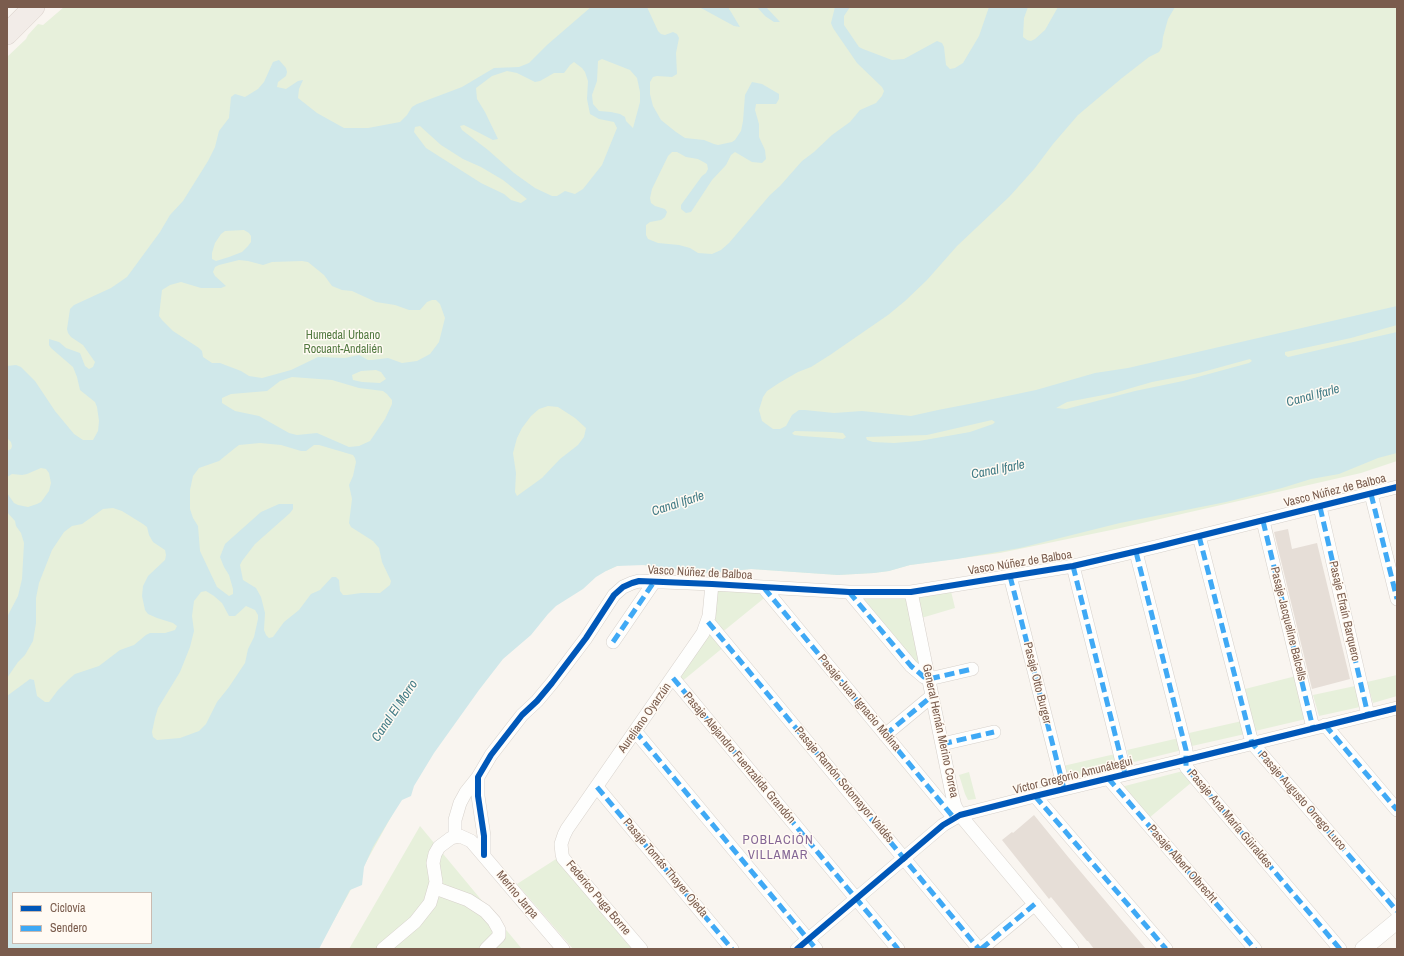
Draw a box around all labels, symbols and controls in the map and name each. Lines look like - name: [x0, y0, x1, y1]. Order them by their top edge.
- park label: Humedal Urbano Rocuant-Andalién: [304, 329, 382, 357]
- water label: Canal Ifarle: [1285, 381, 1341, 411]
- water label: Canal Ifarle: [970, 457, 1026, 483]
- street label: Vasco Núñez de Balboa: [1282, 471, 1388, 511]
- water label: Canal Ifarle: [650, 488, 706, 520]
- street label: Vasco Núñez de Balboa: [967, 548, 1073, 578]
- street label: Pasaje Efraín Barquero: [1325, 560, 1363, 662]
- street label: Vasco Núñez de Balboa: [647, 563, 753, 583]
- street label: Pasaje Jacqueline Balcells: [1267, 565, 1309, 683]
- street label: Pasaje Otto Burger: [1020, 641, 1054, 725]
- street label: Pasaje Juan Ignacio Molina: [814, 652, 904, 754]
- street label: General Hernán Merino Correa: [919, 663, 961, 799]
- water label: Canal El Morro: [369, 677, 421, 745]
- street label: Aureliano Oyarzún: [616, 680, 674, 756]
- street label: Pasaje Alejandro Fuenzalida Grandón: [680, 689, 798, 827]
- street label: Pasaje Ramón Sotomayor Valdés: [791, 724, 897, 846]
- street label: Pasaje Augusto Orrego Luco: [1255, 749, 1349, 853]
- street label: Víctor Gregorio Amunátegui: [1012, 754, 1134, 798]
- street label: Pasaje Ana María Güiraldes: [1185, 767, 1275, 871]
- street label: Pasaje Tomás Thayer Ojeda: [620, 816, 710, 920]
- street label: Pasaje Albert Olbrecht: [1144, 822, 1220, 906]
- district label: POBLACIÓN VILLAMAR: [742, 833, 814, 864]
- street label: Federico Puga Borne: [563, 858, 633, 938]
- street label: Merino Jarpa: [493, 868, 541, 922]
- legend: [12, 892, 152, 944]
- text: Ciclovía: [50, 900, 86, 916]
- text: Sendero: [50, 920, 87, 936]

